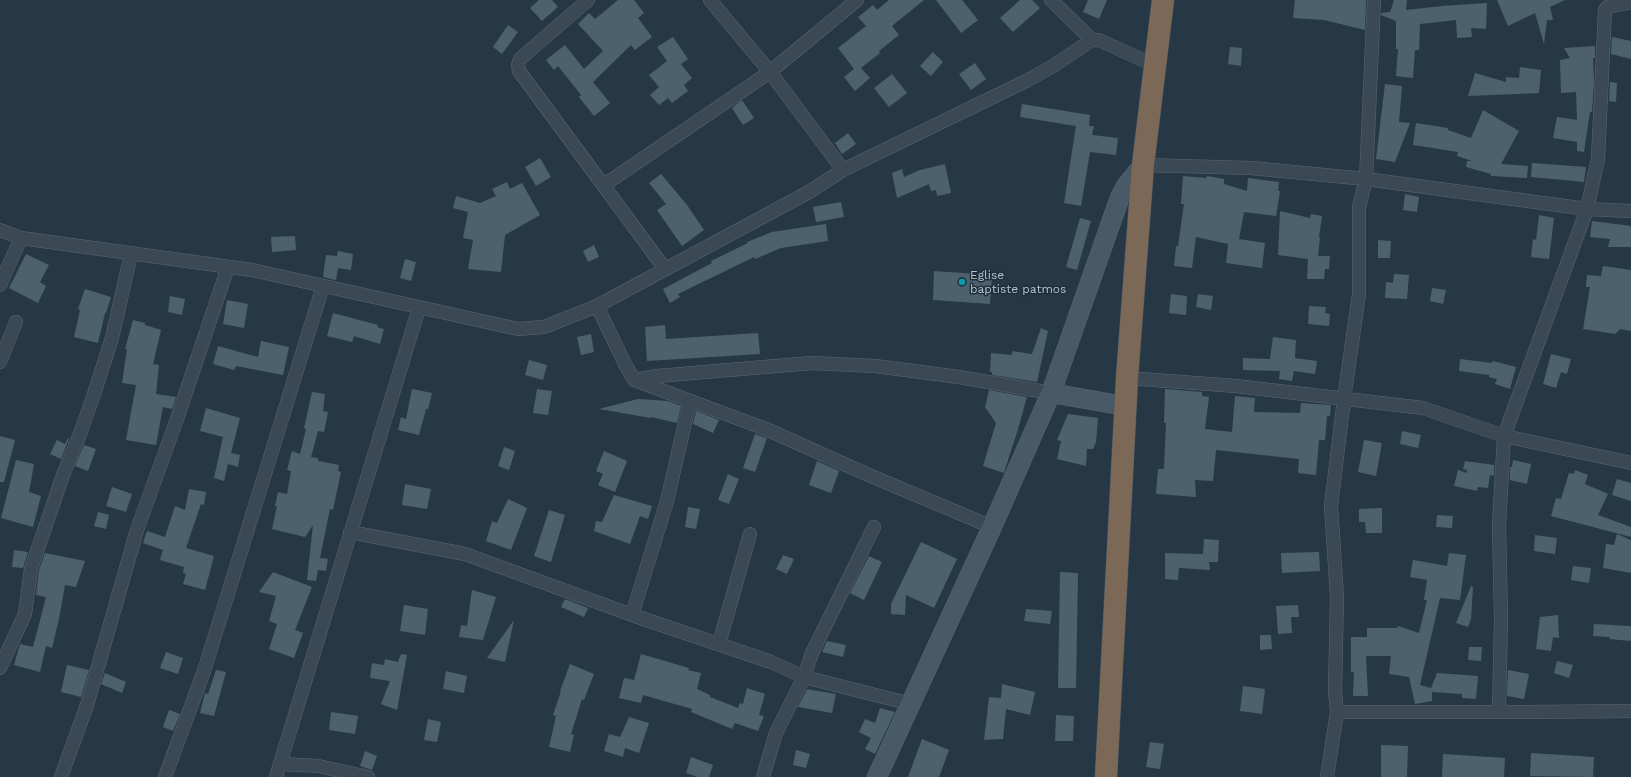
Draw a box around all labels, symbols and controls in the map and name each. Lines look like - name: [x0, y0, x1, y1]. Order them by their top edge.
- place label: Eglise baptiste patmos: [970, 268, 1066, 296]
- marker: Eglise baptiste patmos: [957, 277, 967, 287]

